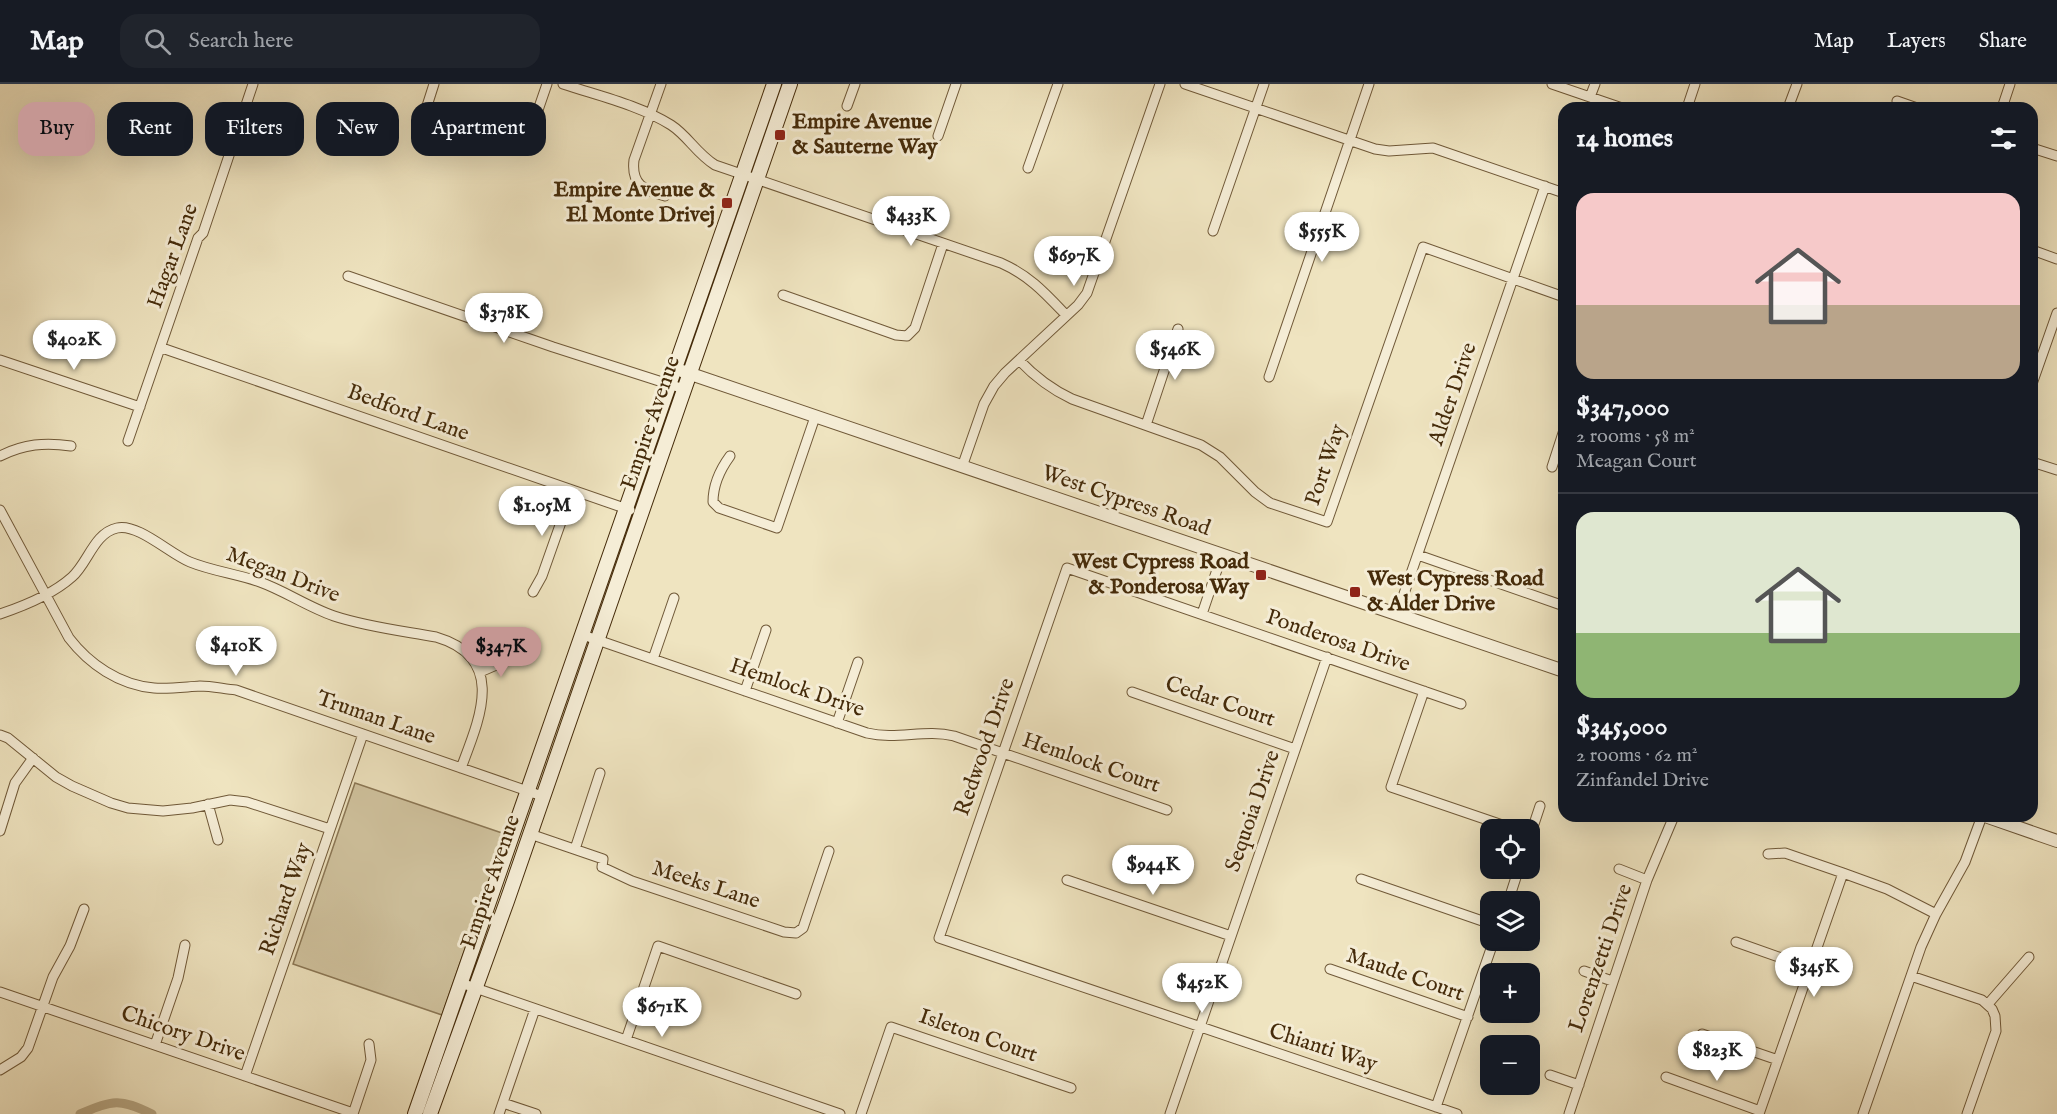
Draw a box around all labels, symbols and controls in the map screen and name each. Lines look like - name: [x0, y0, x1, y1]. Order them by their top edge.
- search box: [120, 14, 540, 68]
- text: Map: [30, 24, 84, 59]
- icon: search: [141, 25, 174, 58]
- text: Search here: [189, 27, 293, 55]
- text: Map: [1814, 28, 1854, 55]
- text: Layers: [1887, 28, 1946, 55]
- text: Share: [1979, 28, 2027, 55]
- chip: Buy: [18, 102, 95, 156]
- chip: Rent: [107, 102, 193, 156]
- chip: Filters: [205, 102, 304, 156]
- chip: New: [316, 102, 399, 156]
- chip: Apartment: [411, 102, 546, 156]
- place label: Empire Avenue & Sauterne Way: [792, 108, 939, 161]
- text: 14 homes: [1576, 122, 1673, 155]
- icon: filters: [1987, 122, 2020, 155]
- marker: Empire Avenue & Sauterne Way: [773, 128, 787, 142]
- place label: Empire Avenue & El Monte Drivej: [554, 176, 715, 229]
- marker: Empire Avenue & El Monte Drivej: [720, 196, 734, 210]
- pin: $433K: [869, 196, 953, 247]
- street label: Hagar Lane: [141, 200, 205, 312]
- text: $433K: [886, 203, 936, 228]
- pin: $555K: [1280, 212, 1364, 263]
- text: $555K: [1298, 219, 1346, 244]
- icon: home: [1744, 232, 1852, 340]
- pin: $697K: [1032, 236, 1116, 287]
- text: $697K: [1048, 243, 1100, 268]
- pin: $378K: [462, 293, 546, 344]
- text: $378K: [479, 300, 529, 325]
- pin: $402K: [32, 320, 116, 371]
- text: $402K: [47, 327, 101, 352]
- pin: $546K: [1133, 330, 1217, 381]
- text: $546K: [1150, 337, 1200, 362]
- street label: Alder Drive: [1422, 339, 1484, 450]
- street label: Empire Avenue: [615, 352, 687, 494]
- street label: Bedford Lane: [343, 378, 473, 448]
- text: $347,000: [1576, 391, 1669, 424]
- street label: Port Way: [1299, 420, 1353, 509]
- text: 2 rooms · 58 m²: [1576, 424, 1695, 449]
- text: Meagan Court: [1576, 449, 1697, 474]
- street label: West Cypress Road: [1038, 459, 1214, 543]
- pin: $1.05M: [493, 486, 591, 537]
- text: $1.05M: [513, 493, 571, 518]
- street label: Megan Drive: [222, 540, 344, 610]
- place label: West Cypress Road & Ponderosa Way: [1071, 548, 1250, 601]
- icon: home: [1744, 551, 1852, 659]
- place label: West Cypress Road & Alder Drive: [1366, 565, 1545, 618]
- marker: West Cypress Road & Ponderosa Way: [1254, 568, 1268, 582]
- marker: West Cypress Road & Alder Drive: [1348, 585, 1362, 599]
- street label: Ponderosa Drive: [1262, 603, 1414, 679]
- pin: $410K: [194, 626, 278, 677]
- pin: $347K: [459, 627, 543, 678]
- text: $410K: [210, 633, 262, 658]
- text: $347K: [475, 634, 527, 659]
- street label: Hemlock Drive: [726, 652, 868, 724]
- street label: Cedar Court: [1161, 670, 1279, 734]
- street label: Redwood Drive: [948, 674, 1022, 820]
- street label: Truman Lane: [313, 685, 439, 751]
- text: $345,000: [1576, 710, 1667, 743]
- street label: Hemlock Court: [1018, 726, 1164, 800]
- text: 2 rooms · 62 m²: [1576, 743, 1698, 768]
- street label: Sequoia Drive: [1219, 746, 1287, 876]
- text: Zinfandel Drive: [1576, 768, 1709, 793]
- street label: Empire Avenue: [455, 811, 527, 953]
- map controls: [1480, 819, 1540, 1095]
- button: locate: [1480, 819, 1540, 879]
- street label: Richard Way: [254, 839, 318, 959]
- pin: $944K: [1111, 845, 1195, 896]
- text: $944K: [1126, 852, 1180, 877]
- street label: Meeks Lane: [648, 854, 764, 916]
- street label: Lorenzetti Drive: [1563, 880, 1639, 1036]
- button: layers: [1480, 891, 1540, 951]
- street label: Maude Court: [1342, 942, 1468, 1008]
- pin: $345K: [1772, 947, 1856, 998]
- text: $345K: [1789, 954, 1839, 979]
- pin: $452K: [1160, 963, 1244, 1014]
- button: +: [1480, 963, 1540, 1023]
- text: $452K: [1176, 970, 1228, 995]
- pin: $671K: [620, 987, 704, 1038]
- text: $671K: [637, 994, 687, 1019]
- street label: Chicory Drive: [117, 1000, 249, 1068]
- street label: Isleton Court: [915, 1003, 1041, 1069]
- street label: Chianti Way: [1265, 1017, 1381, 1079]
- pin: $823K: [1675, 1031, 1759, 1082]
- button: −: [1480, 1035, 1540, 1095]
- text: $823K: [1692, 1038, 1742, 1063]

